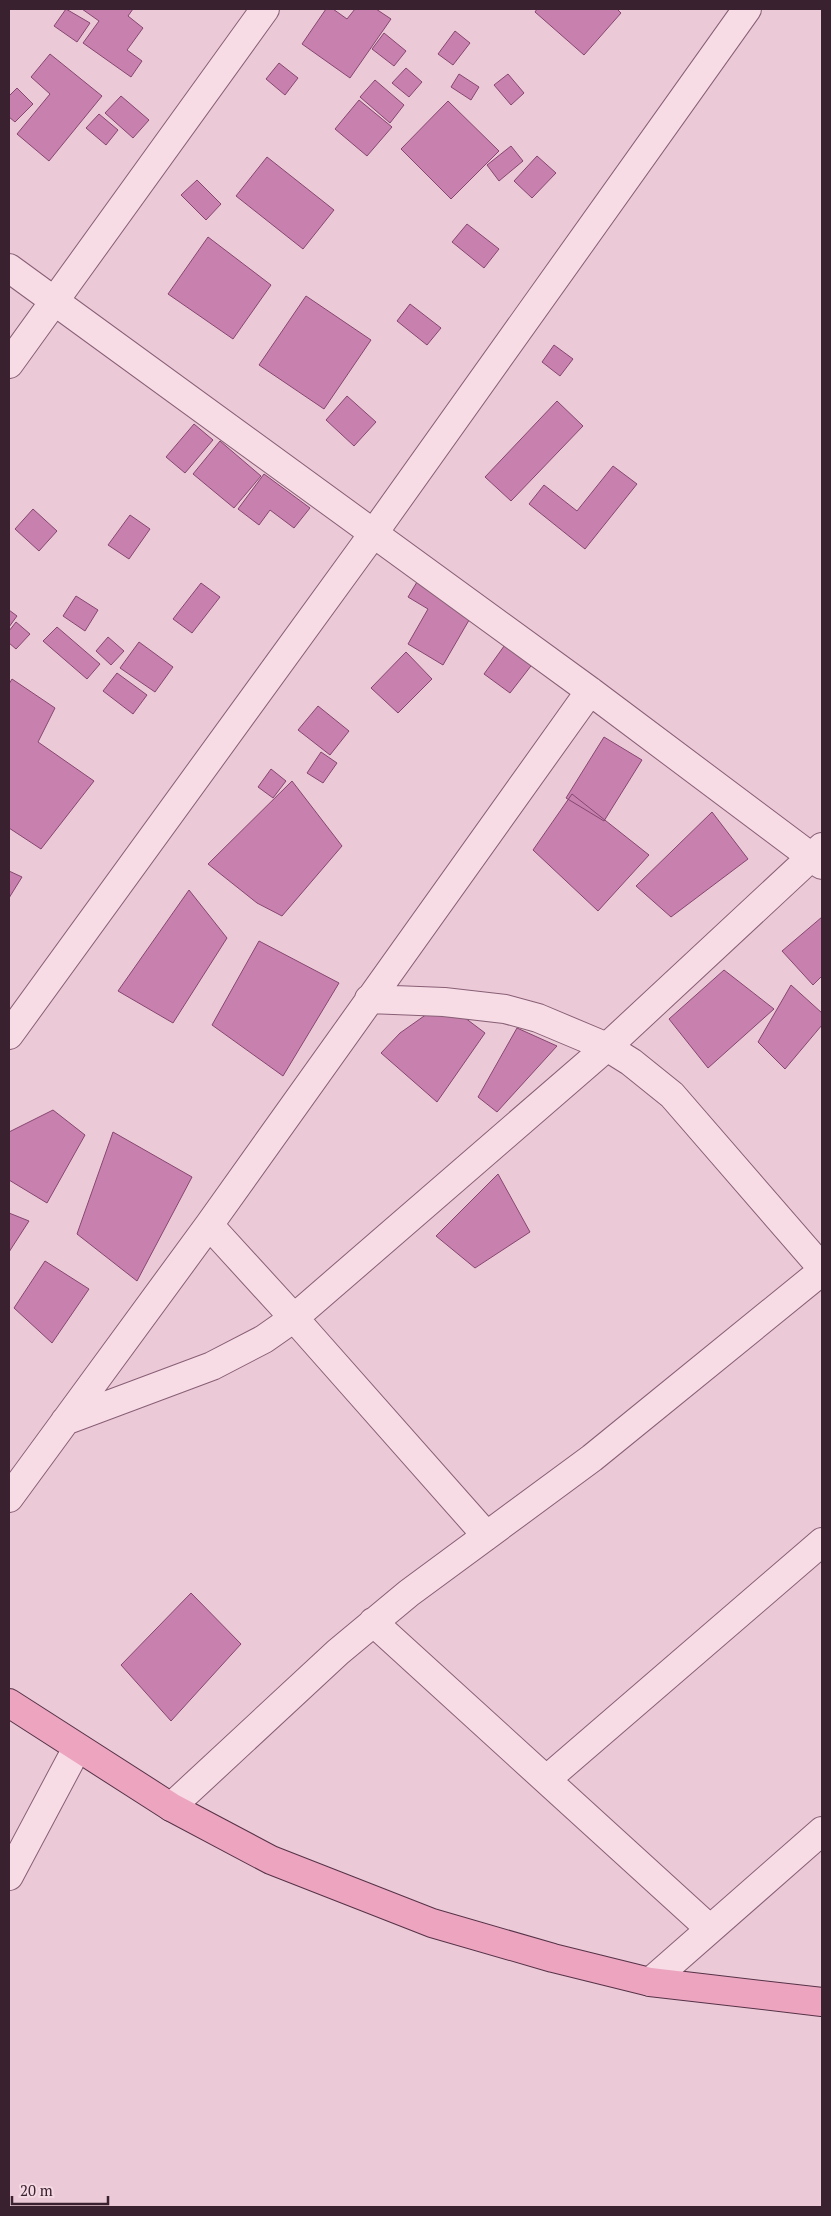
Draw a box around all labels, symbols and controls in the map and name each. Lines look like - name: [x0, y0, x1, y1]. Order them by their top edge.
- scale bar: [12, 2174, 109, 2206]
- text: 20 m: [20, 2180, 53, 2200]

